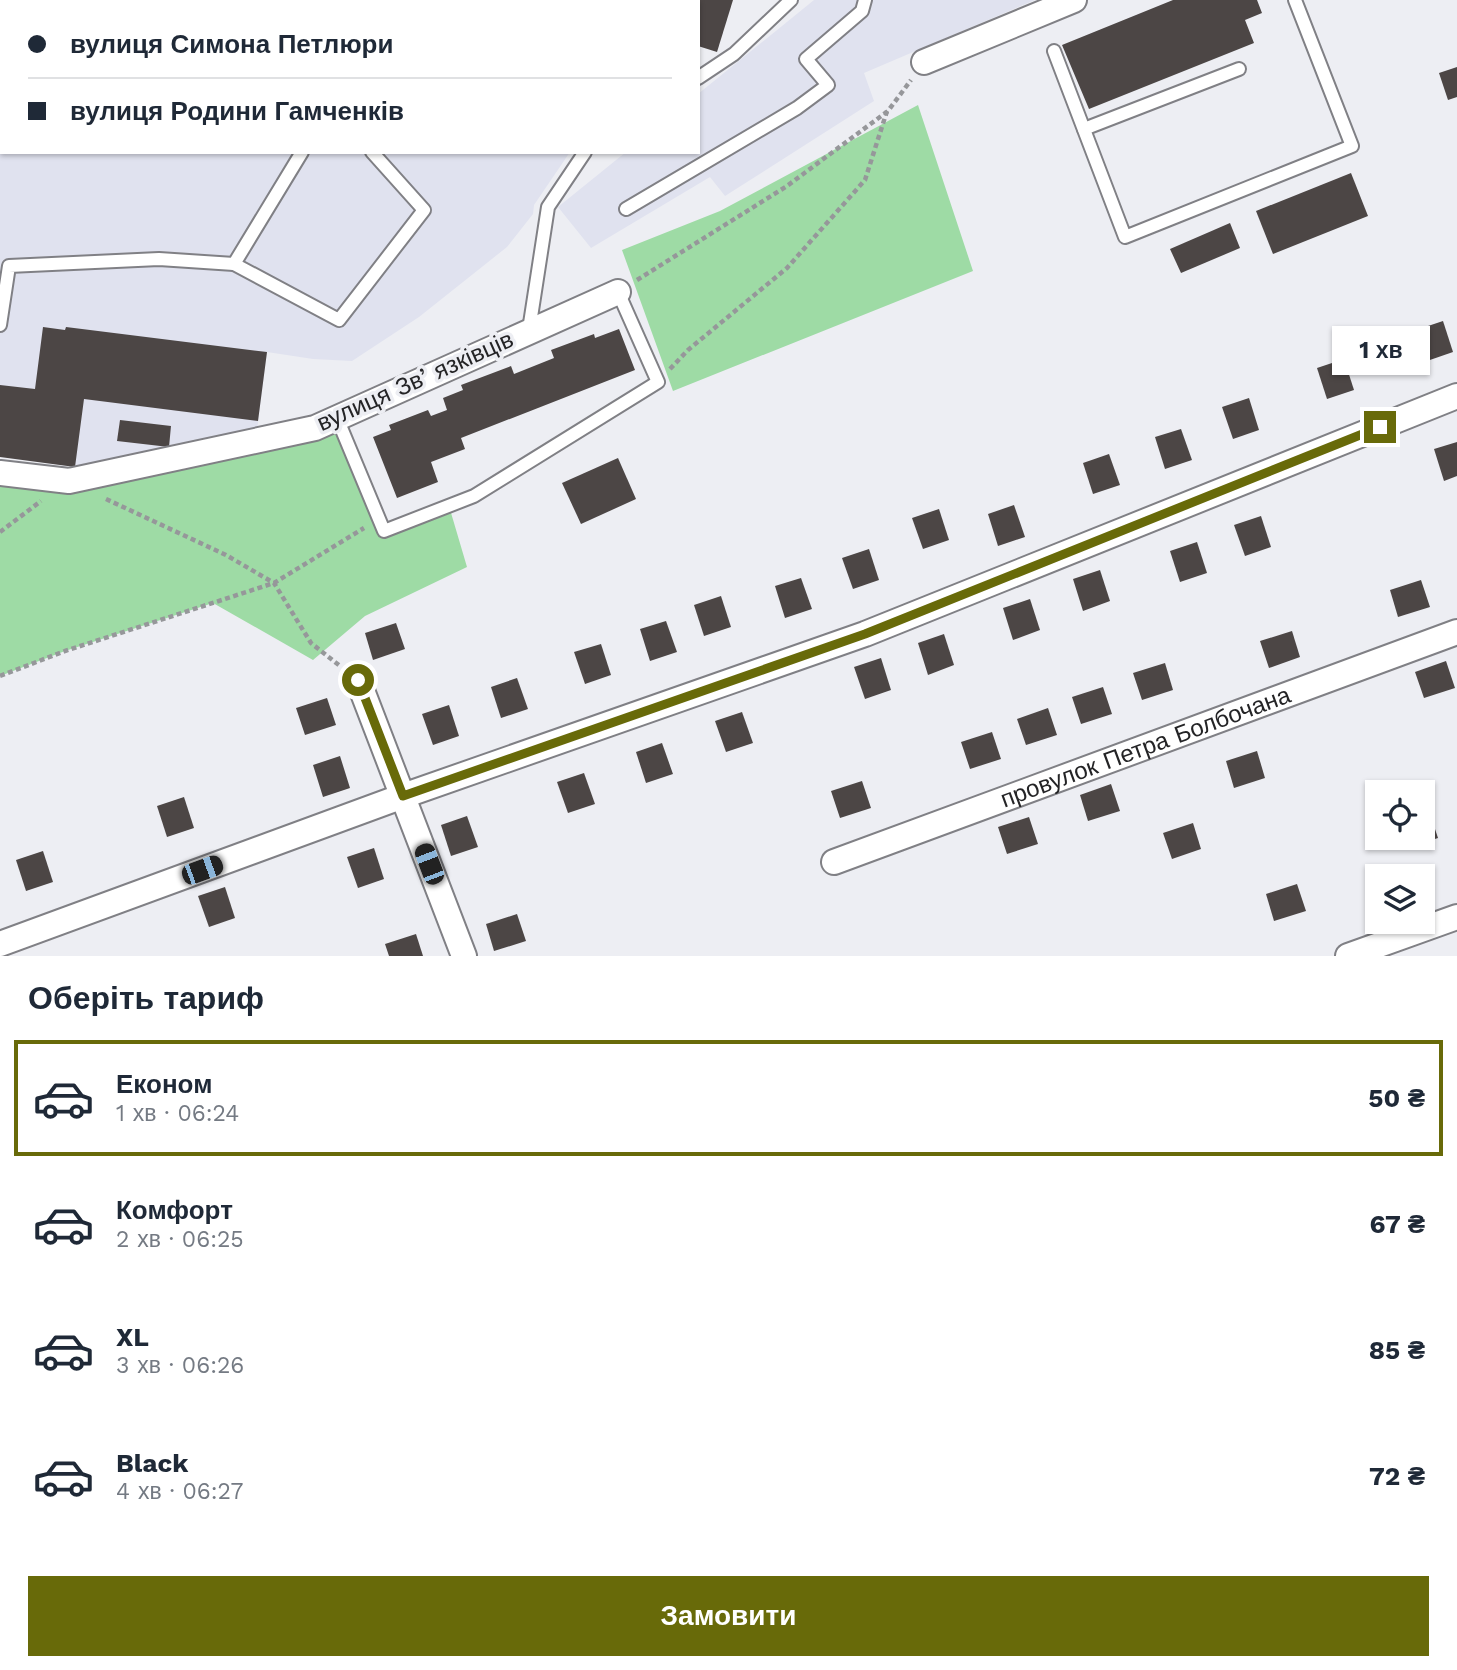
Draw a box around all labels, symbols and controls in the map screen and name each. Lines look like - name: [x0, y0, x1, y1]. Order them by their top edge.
- text: вулиця Симона Петлюри: [70, 29, 393, 59]
- text: вулиця Родини Гамченків: [70, 96, 404, 126]
- street label: вулиця Звʼязківців: [312, 325, 518, 437]
- callout: 1 хв: [1331, 326, 1429, 374]
- text: 1 хв: [1359, 337, 1403, 364]
- route end: [1364, 411, 1396, 443]
- route start: [342, 664, 374, 696]
- street label: провулок Петра Болбочана: [997, 680, 1295, 813]
- map controls: [1365, 780, 1435, 934]
- button: locate: [1365, 780, 1435, 850]
- car: [412, 841, 447, 887]
- car: [179, 853, 226, 887]
- button: layers: [1365, 864, 1435, 934]
- text: Оберіть тариф: [28, 979, 264, 1017]
- icon: car: [32, 1067, 95, 1130]
- text: Економ: [116, 1069, 212, 1099]
- text: 50 ₴: [1368, 1083, 1425, 1113]
- text: 1 хв · 06:24: [116, 1100, 239, 1127]
- icon: car: [32, 1193, 95, 1256]
- text: Комфорт: [116, 1195, 233, 1225]
- text: 67 ₴: [1370, 1209, 1425, 1239]
- text: 2 хв · 06:25: [116, 1226, 244, 1253]
- icon: car: [32, 1319, 95, 1382]
- text: XL: [116, 1322, 149, 1352]
- text: 85 ₴: [1369, 1335, 1425, 1365]
- text: 3 хв · 06:26: [116, 1352, 244, 1379]
- icon: car: [32, 1445, 95, 1508]
- text: Black: [116, 1448, 188, 1478]
- text: 72 ₴: [1369, 1461, 1425, 1491]
- text: 4 хв · 06:27: [116, 1478, 243, 1505]
- button: Замовити: [28, 1576, 1429, 1656]

